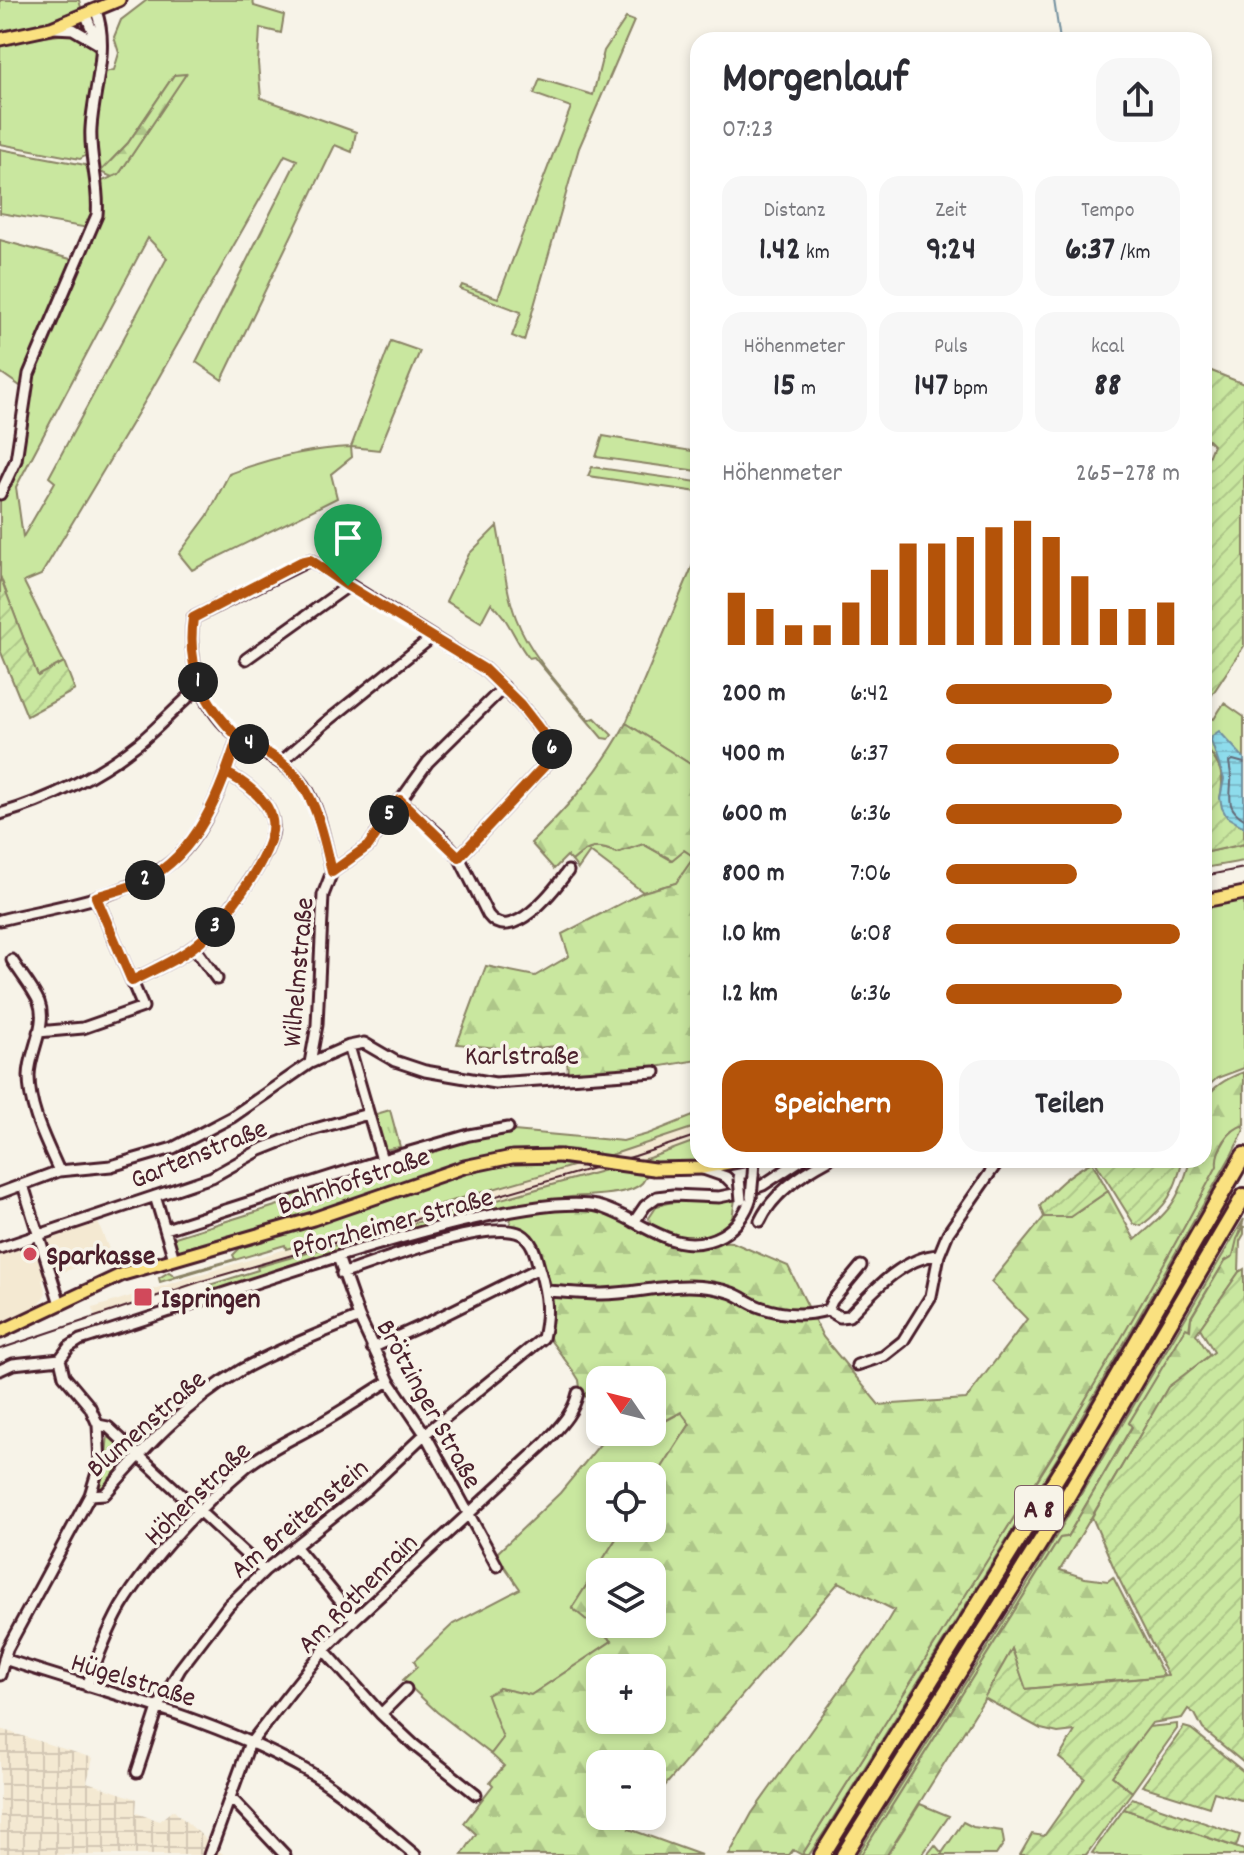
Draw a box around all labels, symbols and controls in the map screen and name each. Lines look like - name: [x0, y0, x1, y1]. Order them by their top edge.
- text: Morgenlauf: [722, 50, 908, 113]
- button: share: [1096, 58, 1180, 142]
- text: 07:23: [722, 112, 773, 149]
- text: Distanz: [764, 196, 825, 227]
- text: Zeit: [935, 196, 967, 227]
- text: Tempo: [1081, 196, 1134, 227]
- text: 1.42: [759, 227, 801, 276]
- text: 9:24: [926, 227, 976, 276]
- text: 6:37: [1065, 227, 1115, 276]
- text: km: [801, 238, 830, 269]
- text: /km: [1115, 238, 1151, 269]
- text: Höhenmeter: [743, 332, 845, 363]
- text: Puls: [934, 332, 968, 363]
- text: kcal: [1091, 332, 1124, 363]
- text: 15: [773, 363, 796, 412]
- text: 147: [914, 363, 948, 412]
- text: 88: [1094, 363, 1121, 412]
- text: m: [796, 374, 816, 405]
- text: bpm: [948, 374, 988, 405]
- text: Höhenmeter: [722, 456, 842, 493]
- text: 265–278 m: [1075, 456, 1180, 493]
- pin: [314, 504, 382, 586]
- icon: arrive: [326, 516, 370, 560]
- pin: 1: [178, 662, 218, 702]
- text: 1: [196, 666, 200, 697]
- text: 200 m: [722, 676, 786, 713]
- text: 6:42: [850, 676, 889, 713]
- pin: 4: [229, 724, 269, 764]
- text: 4: [244, 728, 254, 759]
- pin: 6: [532, 729, 572, 769]
- text: 6: [547, 733, 557, 764]
- text: 400 m: [722, 736, 785, 773]
- text: 6:37: [850, 736, 889, 773]
- pin: 5: [369, 795, 409, 835]
- text: 600 m: [722, 796, 787, 833]
- text: 6:36: [850, 796, 891, 833]
- text: 5: [384, 799, 394, 830]
- text: 800 m: [722, 856, 785, 893]
- text: 7:06: [850, 856, 891, 893]
- pin: 2: [125, 860, 165, 900]
- text: 2: [140, 864, 150, 895]
- street label: Wilhelmstraße: [275, 896, 327, 1049]
- pin: 3: [195, 907, 235, 947]
- text: 3: [210, 911, 220, 942]
- text: 1.0 km: [722, 916, 781, 953]
- text: 6:08: [850, 916, 892, 953]
- text: 1.2 km: [722, 976, 778, 1013]
- text: 6:36: [850, 976, 891, 1013]
- street label: Karlstraße: [465, 1039, 579, 1079]
- button: Speichern: [722, 1060, 943, 1152]
- button: Teilen: [959, 1060, 1180, 1152]
- street label: Gartenstraße: [125, 1111, 274, 1202]
- street label: Bahnhofstraße: [273, 1139, 436, 1228]
- street label: Pforzheimer Straße: [288, 1180, 498, 1272]
- place label: Sparkasse: [46, 1239, 155, 1279]
- marker: Sparkasse: [21, 1245, 39, 1263]
- place label: Ispringen: [161, 1282, 260, 1322]
- marker: Ispringen: [132, 1286, 154, 1308]
- street label: Brötzinger Straße: [363, 1313, 490, 1497]
- street label: Blumenstraße: [79, 1362, 217, 1489]
- north arrow: [586, 1366, 666, 1446]
- map controls: [586, 1366, 666, 1830]
- street label: Höhenstraße: [137, 1434, 262, 1557]
- street label: Am Breitenstein: [223, 1451, 379, 1591]
- button: locate: [586, 1462, 666, 1542]
- road number: A 8: [1015, 1486, 1063, 1530]
- street label: Am Rothenrain: [290, 1526, 429, 1665]
- button: layers: [586, 1558, 666, 1638]
- street label: Hügelstraße: [65, 1645, 200, 1721]
- button: +: [586, 1654, 666, 1734]
- button: −: [586, 1750, 666, 1830]

